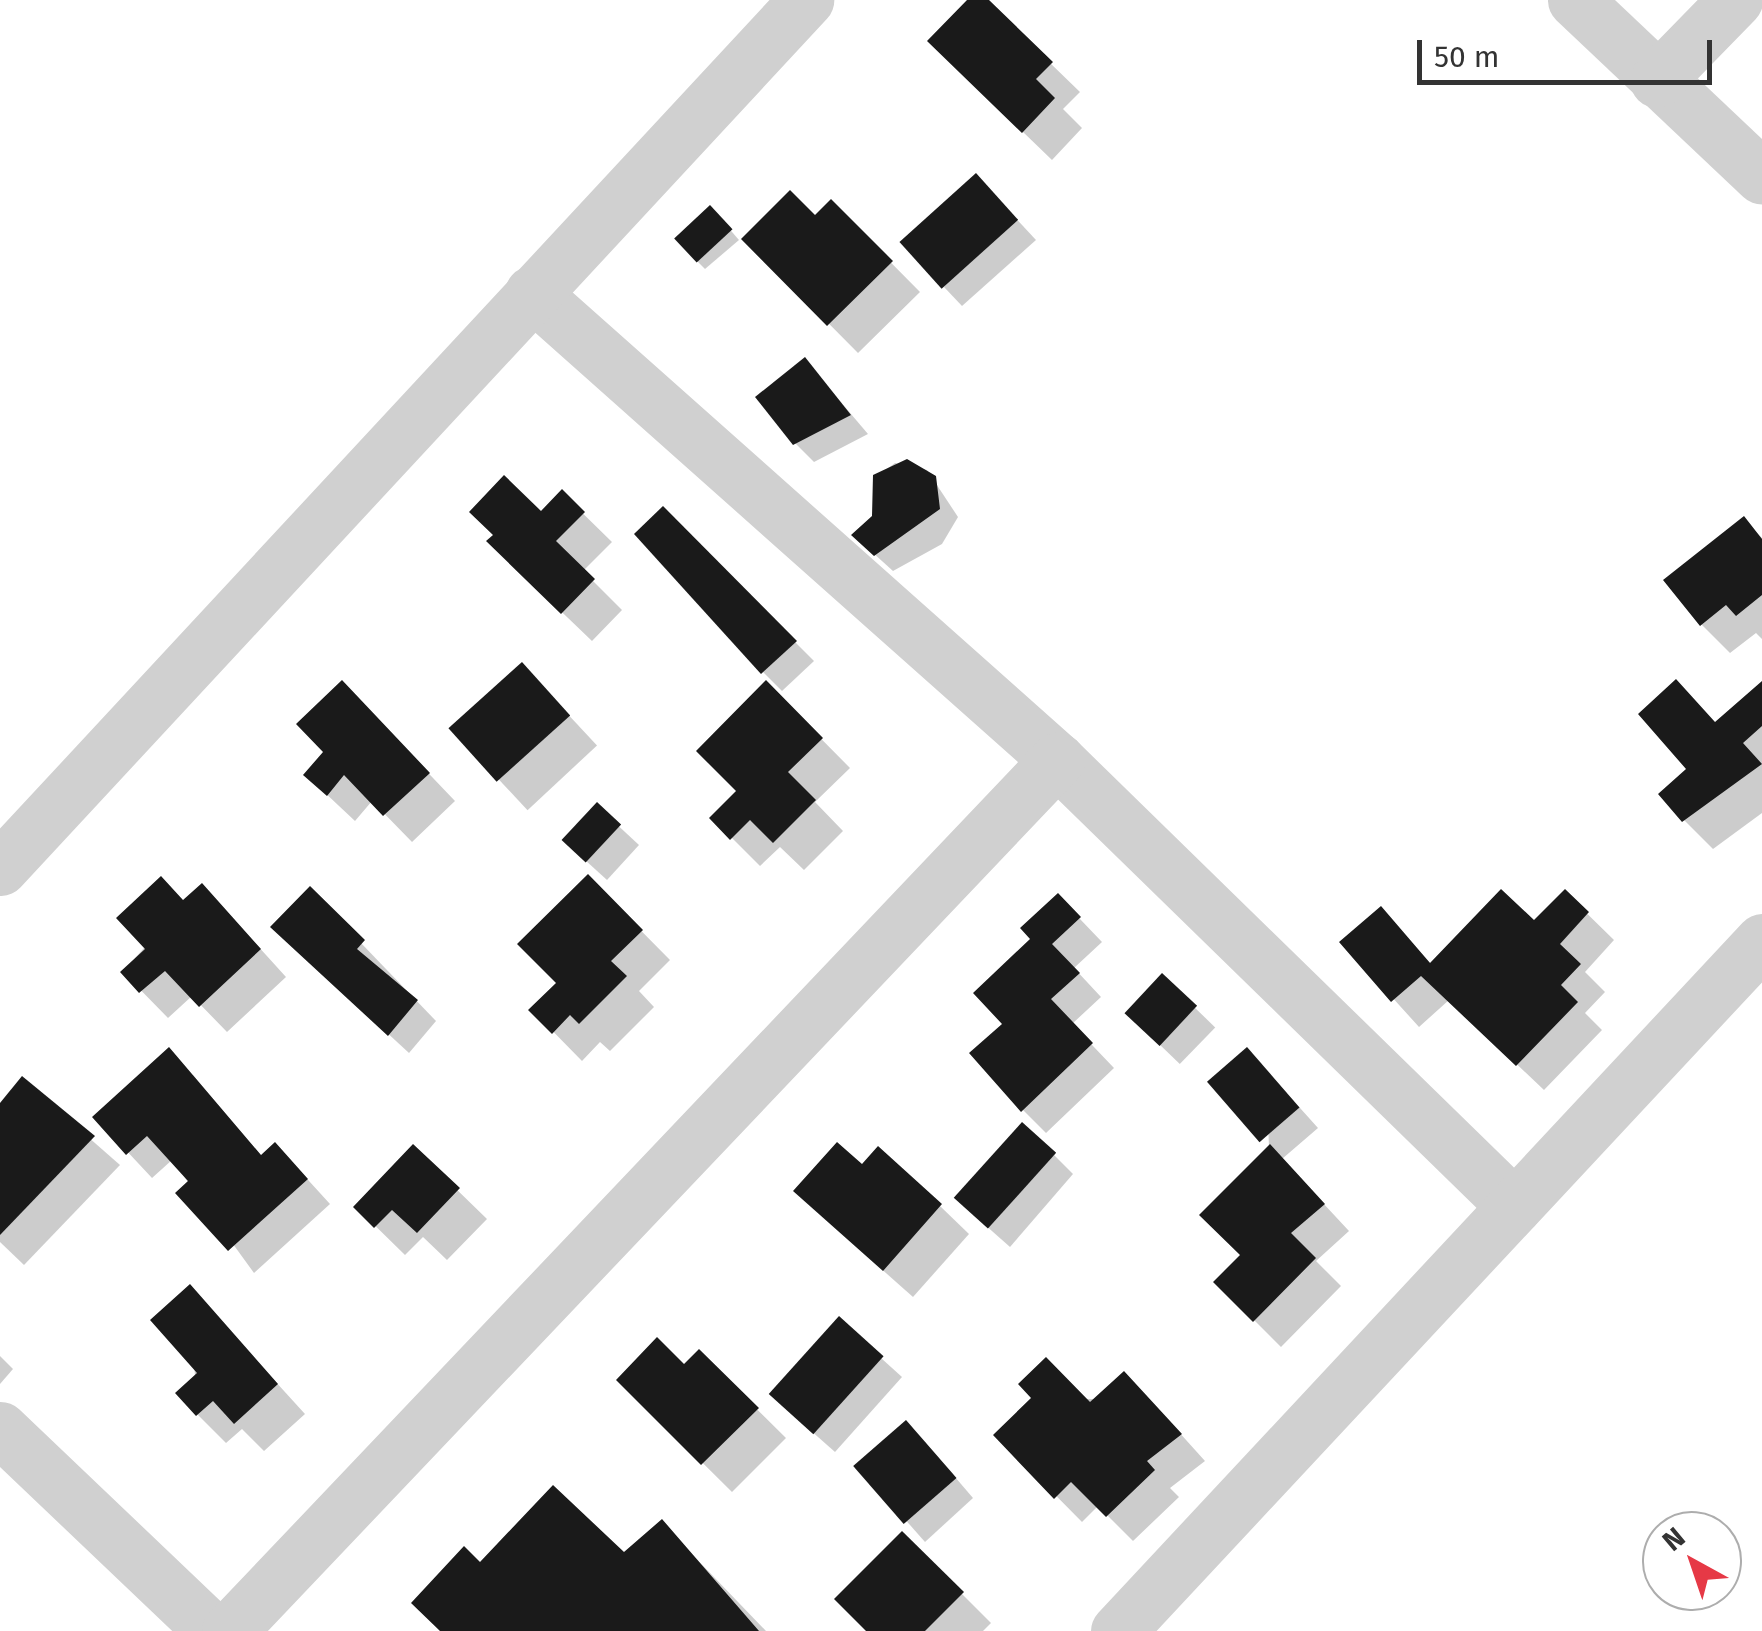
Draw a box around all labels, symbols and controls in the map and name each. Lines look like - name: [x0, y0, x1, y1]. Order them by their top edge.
- scale bar: [1422, 20, 1717, 82]
- text: 50 m: [1434, 39, 1499, 75]
- north arrow: [1642, 1511, 1742, 1611]
- text: N: [1656, 1521, 1691, 1558]

